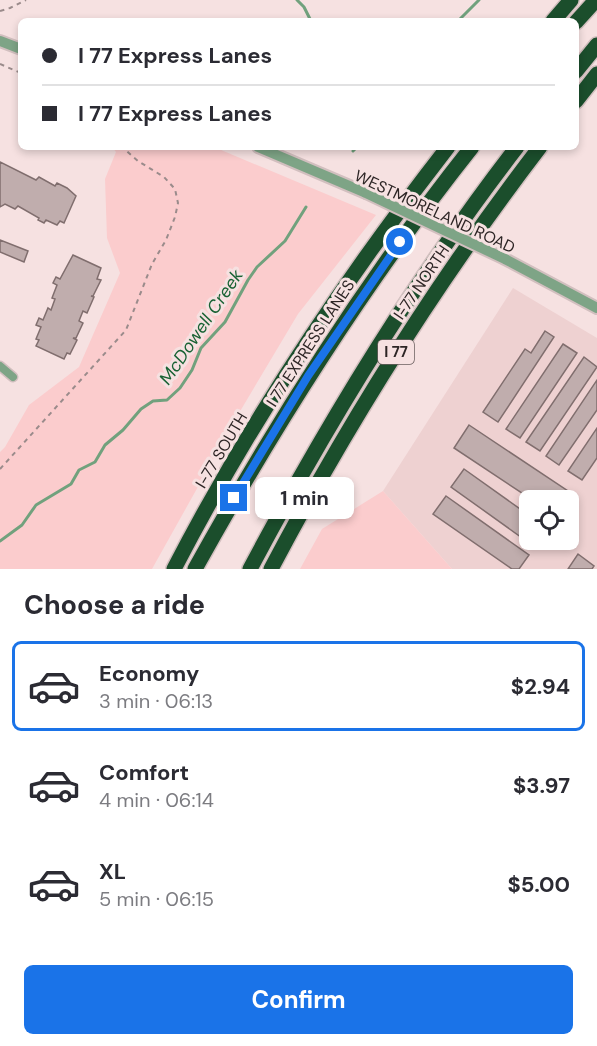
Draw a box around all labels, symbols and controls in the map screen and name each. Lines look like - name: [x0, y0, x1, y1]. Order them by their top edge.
- text: I 77 Express Lanes: [78, 41, 272, 70]
- text: I 77 Express Lanes: [78, 99, 272, 128]
- street label: WESTMORELAND ROAD: [351, 165, 519, 258]
- route start: [386, 228, 413, 255]
- street label: I-77 NORTH: [389, 241, 454, 324]
- water label: McDowell Creek: [153, 264, 249, 389]
- street label: I 77 EXPRESS LANES: [262, 276, 359, 411]
- road number: I 77: [378, 340, 414, 364]
- street label: I-77 SOUTH: [191, 408, 252, 492]
- callout: 1 min: [255, 477, 354, 519]
- route end: [220, 484, 247, 511]
- text: 1 min: [280, 485, 329, 511]
- map controls: [519, 490, 579, 550]
- button: locate: [519, 490, 579, 550]
- text: Choose a ride: [24, 587, 205, 622]
- icon: car: [27, 659, 81, 713]
- text: Economy: [99, 659, 199, 688]
- text: $2.94: [511, 672, 570, 701]
- text: 3 min · 06:13: [99, 688, 213, 714]
- icon: car: [27, 758, 81, 812]
- text: Comfort: [99, 758, 189, 787]
- text: $3.97: [513, 771, 570, 800]
- text: 4 min · 06:14: [99, 787, 214, 813]
- icon: car: [27, 857, 81, 911]
- text: XL: [99, 857, 126, 886]
- text: $5.00: [507, 870, 570, 899]
- text: 5 min · 06:15: [99, 886, 214, 912]
- button: Confirm: [24, 965, 573, 1034]

